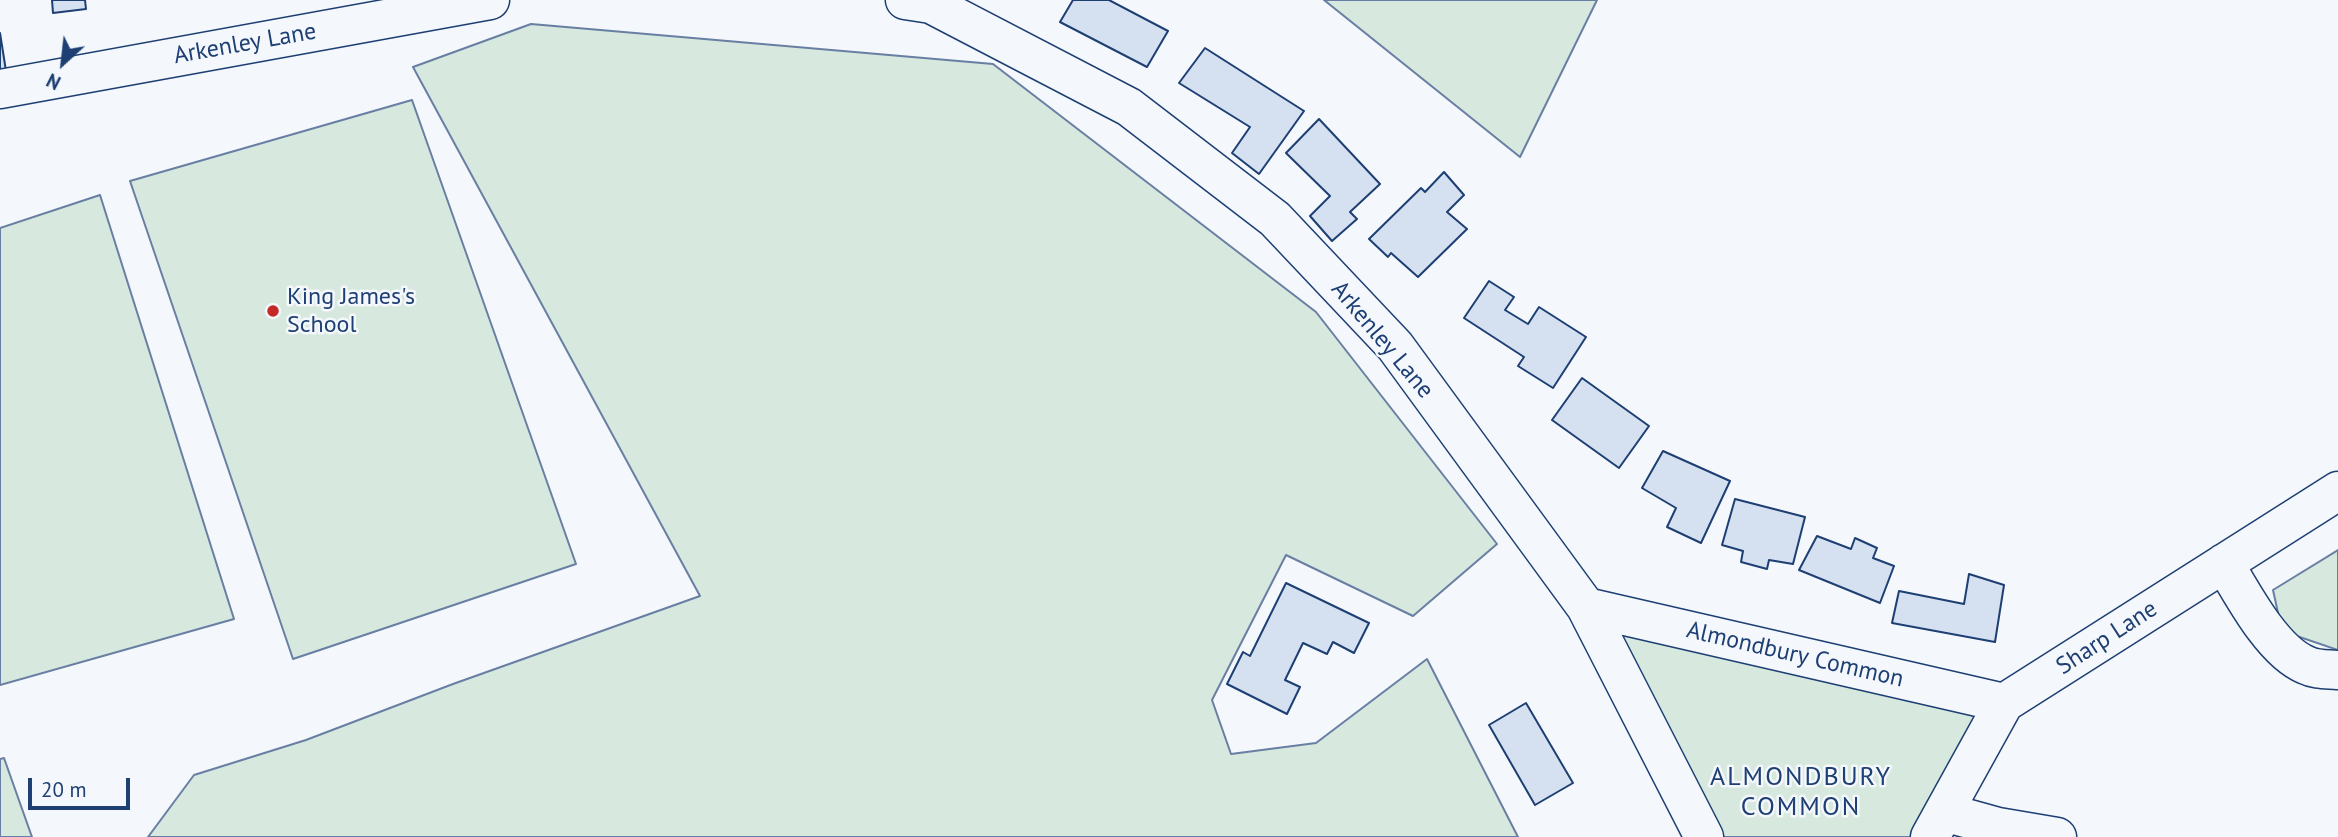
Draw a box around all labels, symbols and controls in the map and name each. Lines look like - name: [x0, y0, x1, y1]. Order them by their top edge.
- street label: Arkenley Lane: [172, 17, 318, 71]
- north arrow: [28, 28, 98, 98]
- text: N: [42, 68, 64, 95]
- street label: Arkenley Lane: [1325, 276, 1439, 404]
- place label: King James's School: [287, 283, 415, 339]
- marker: King James's School: [265, 303, 281, 319]
- street label: Sharp Lane: [2051, 595, 2163, 681]
- street label: Almondbury Common: [1684, 616, 1906, 694]
- district label: ALMONDBURY COMMON: [1711, 762, 1891, 824]
- scale bar: [32, 764, 133, 808]
- text: 20 m: [41, 776, 87, 803]

